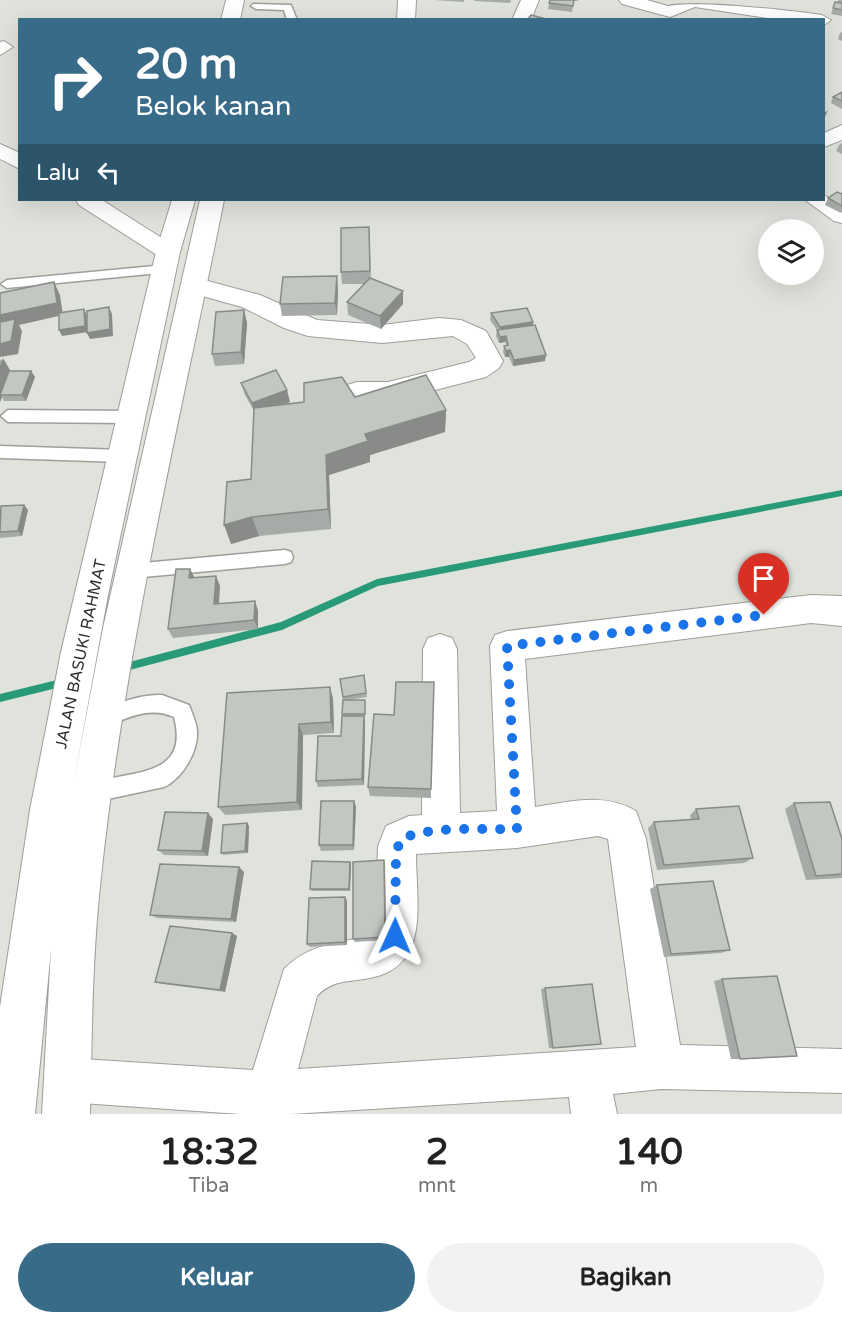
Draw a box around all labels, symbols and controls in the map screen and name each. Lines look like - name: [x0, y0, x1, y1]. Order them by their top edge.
- text: 20 m: [135, 39, 237, 90]
- icon: right: [36, 42, 114, 120]
- text: Belok kanan: [135, 90, 291, 123]
- icon: left: [92, 156, 125, 189]
- text: Lalu: [36, 160, 80, 186]
- map controls: [758, 219, 824, 285]
- button: layers: [758, 219, 824, 285]
- pin: [738, 553, 789, 615]
- street label: JALAN BASUKI RAHMAT: [51, 557, 111, 751]
- icon: arrive: [747, 562, 780, 595]
- position arrow: [363, 904, 427, 968]
- text: 18:32: [159, 1131, 259, 1174]
- text: 2: [426, 1131, 448, 1174]
- text: 140: [615, 1131, 683, 1174]
- text: Tiba: [189, 1174, 229, 1198]
- text: mnt: [418, 1174, 456, 1198]
- text: m: [640, 1174, 658, 1198]
- button: Keluar: [18, 1243, 415, 1312]
- button: Bagikan: [427, 1243, 824, 1312]

